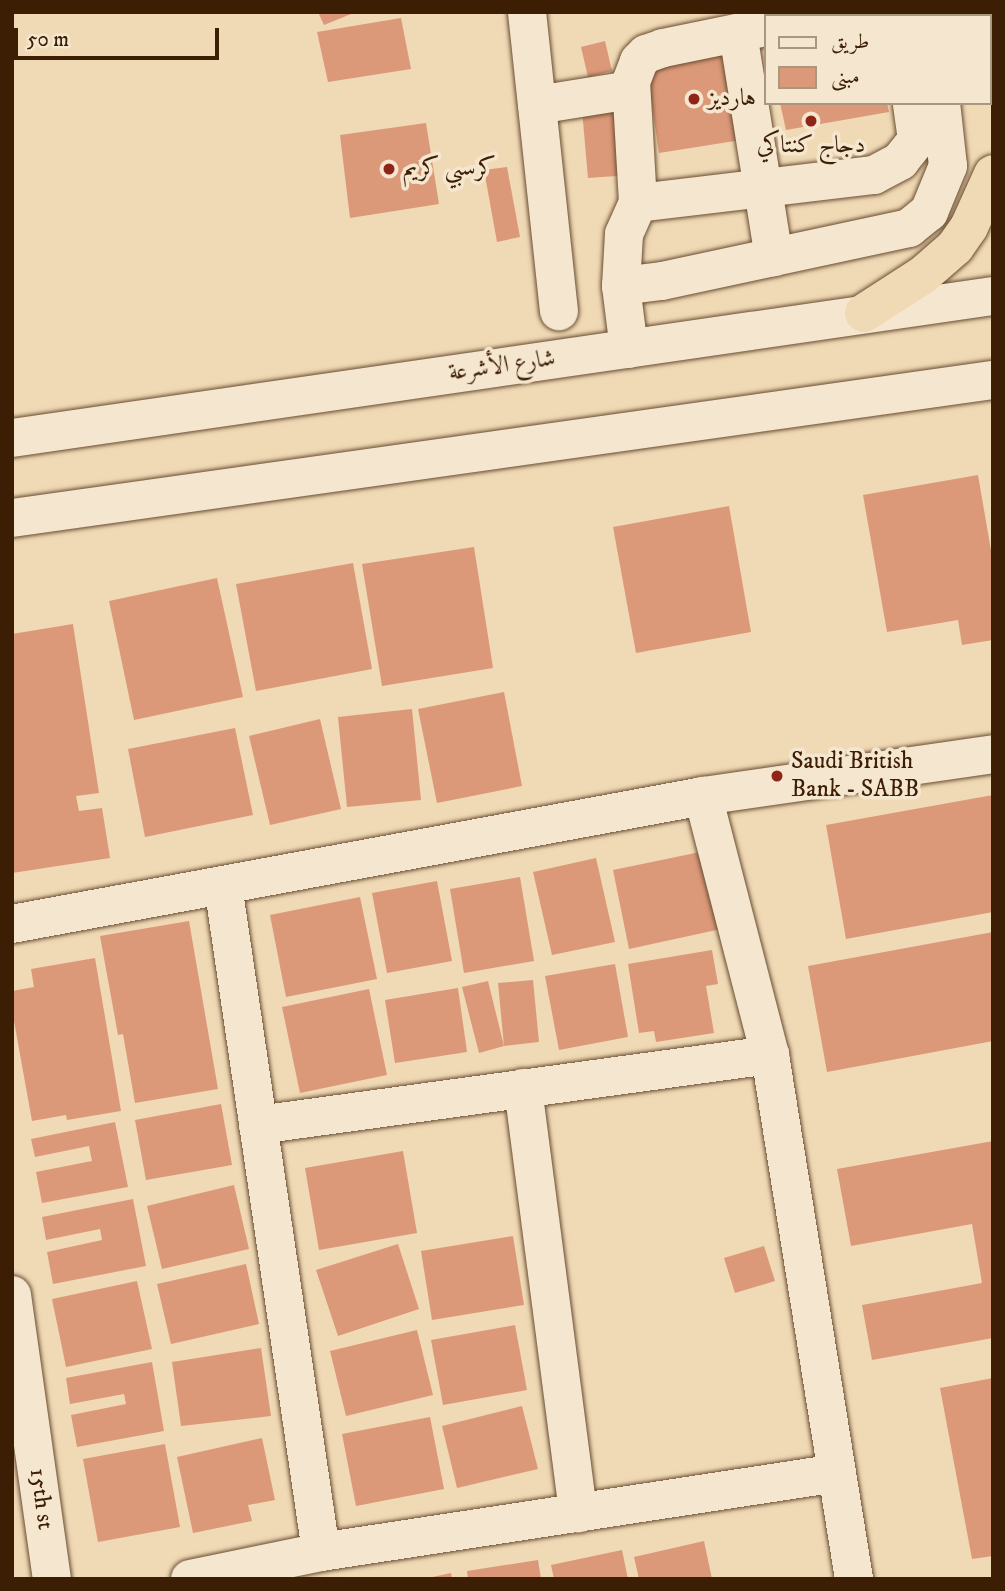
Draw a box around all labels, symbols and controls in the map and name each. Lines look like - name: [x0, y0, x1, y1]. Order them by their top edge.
- scale bar: [18, 14, 222, 58]
- legend: [764, 14, 991, 105]
- text: 50 m: [27, 27, 69, 53]
- text: طريق: [831, 29, 869, 55]
- text: مبنى: [831, 64, 860, 90]
- place label: هارديز: [708, 85, 756, 113]
- marker: هارديز: [686, 91, 702, 107]
- marker: دجاج كنتاكي: [803, 113, 819, 129]
- place label: دجاج كنتاكي: [757, 132, 865, 160]
- place label: كرسبي كريم: [403, 155, 496, 183]
- marker: كرسبي كريم: [381, 161, 397, 177]
- street label: شارع الأشرعة: [447, 344, 557, 388]
- place label: Saudi British Bank - SABB: [791, 748, 919, 804]
- marker: Saudi British Bank - SABB: [769, 768, 785, 784]
- street label: 15th st: [22, 1466, 60, 1532]

